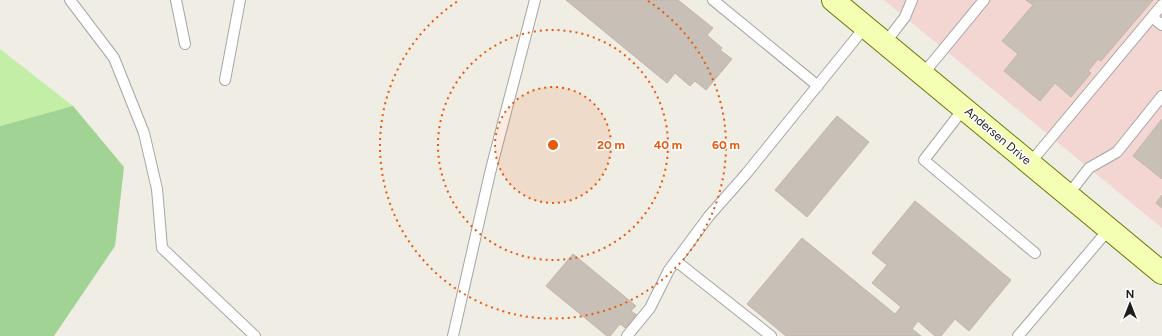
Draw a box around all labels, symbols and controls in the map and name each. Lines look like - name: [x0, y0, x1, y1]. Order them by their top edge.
- street label: Andersen Drive: [962, 104, 1034, 168]
- centre of rings: [546, 138, 560, 152]
- text: 20 m: [597, 138, 625, 152]
- text: 40 m: [654, 138, 682, 152]
- text: 60 m: [712, 138, 740, 152]
- north arrow: [1110, 284, 1150, 324]
- text: N: [1126, 288, 1134, 301]

